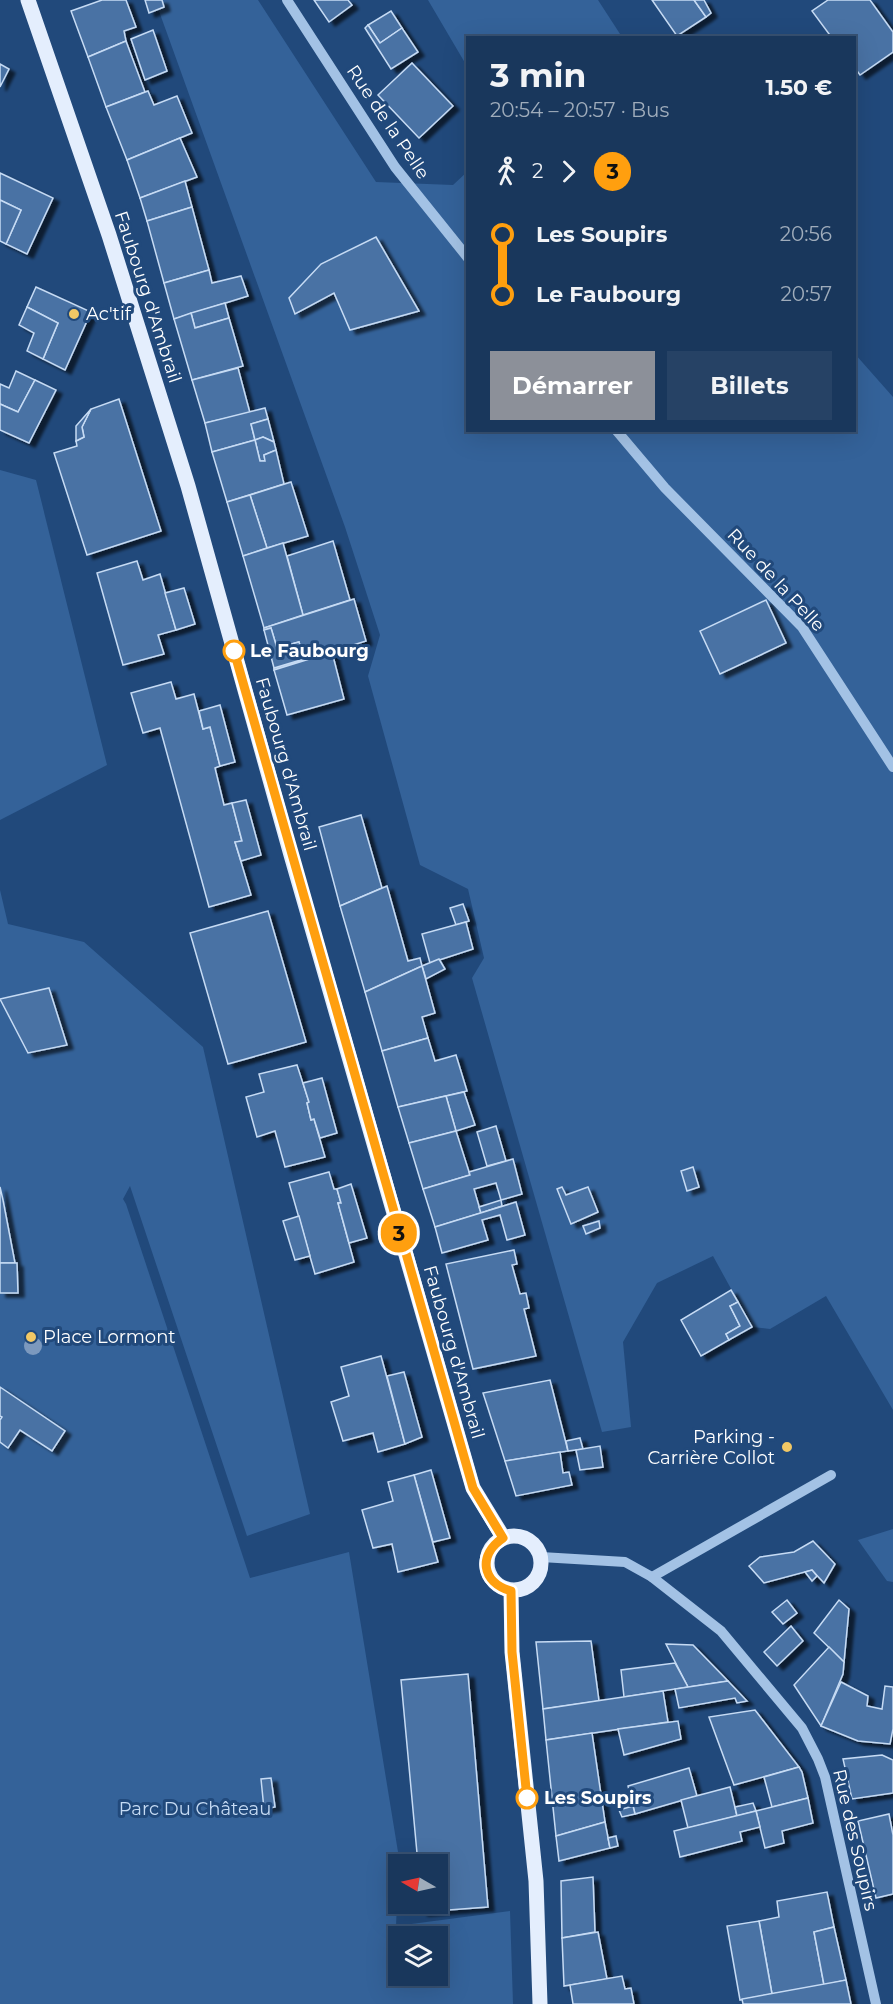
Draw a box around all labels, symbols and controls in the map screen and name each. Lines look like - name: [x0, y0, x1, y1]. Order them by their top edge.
- text: 3 min: [490, 55, 586, 95]
- street label: Rue de la Pelle: [342, 61, 434, 183]
- text: 1.50 €: [766, 74, 832, 101]
- text: 20:54 – 20:57 · Bus: [490, 98, 669, 122]
- icon: walk: [490, 155, 523, 188]
- icon: forward: [552, 155, 585, 188]
- text: 2: [532, 159, 543, 183]
- text: 3: [606, 159, 619, 184]
- street label: Faubourg d'Ambrail: [110, 208, 186, 386]
- text: Les Soupirs: [536, 221, 668, 248]
- text: 20:56: [780, 222, 832, 246]
- text: Le Faubourg: [536, 281, 681, 308]
- text: 20:57: [780, 282, 832, 306]
- place label: Ac'tif: [86, 303, 132, 325]
- marker: Ac'tif: [67, 307, 81, 321]
- button: Démarrer: [490, 351, 655, 420]
- button: Billets: [667, 351, 832, 420]
- street label: Rue de la Pelle: [723, 524, 829, 636]
- marker: Le Faubourg: [223, 640, 245, 662]
- place label: Le Faubourg: [250, 640, 369, 662]
- street label: Faubourg d'Ambrail: [251, 675, 321, 853]
- line badge: 3: [380, 1214, 418, 1252]
- text: 3: [393, 1221, 405, 1246]
- street label: Faubourg d'Ambrail: [419, 1263, 489, 1441]
- place label: Place Lormont: [43, 1326, 176, 1348]
- marker: Place Lormont: [24, 1330, 38, 1344]
- place label: Parking - Carrière Collot: [647, 1426, 775, 1469]
- marker: Parking - Carrière Collot: [780, 1440, 794, 1454]
- street label: Rue des Soupirs: [828, 1767, 882, 1913]
- marker: Les Soupirs: [516, 1787, 538, 1809]
- place label: Les Soupirs: [544, 1787, 652, 1809]
- park label: Parc Du Château: [119, 1798, 271, 1820]
- north arrow: [388, 1854, 448, 1914]
- map controls: [388, 1854, 448, 1986]
- button: layers: [388, 1926, 448, 1986]

